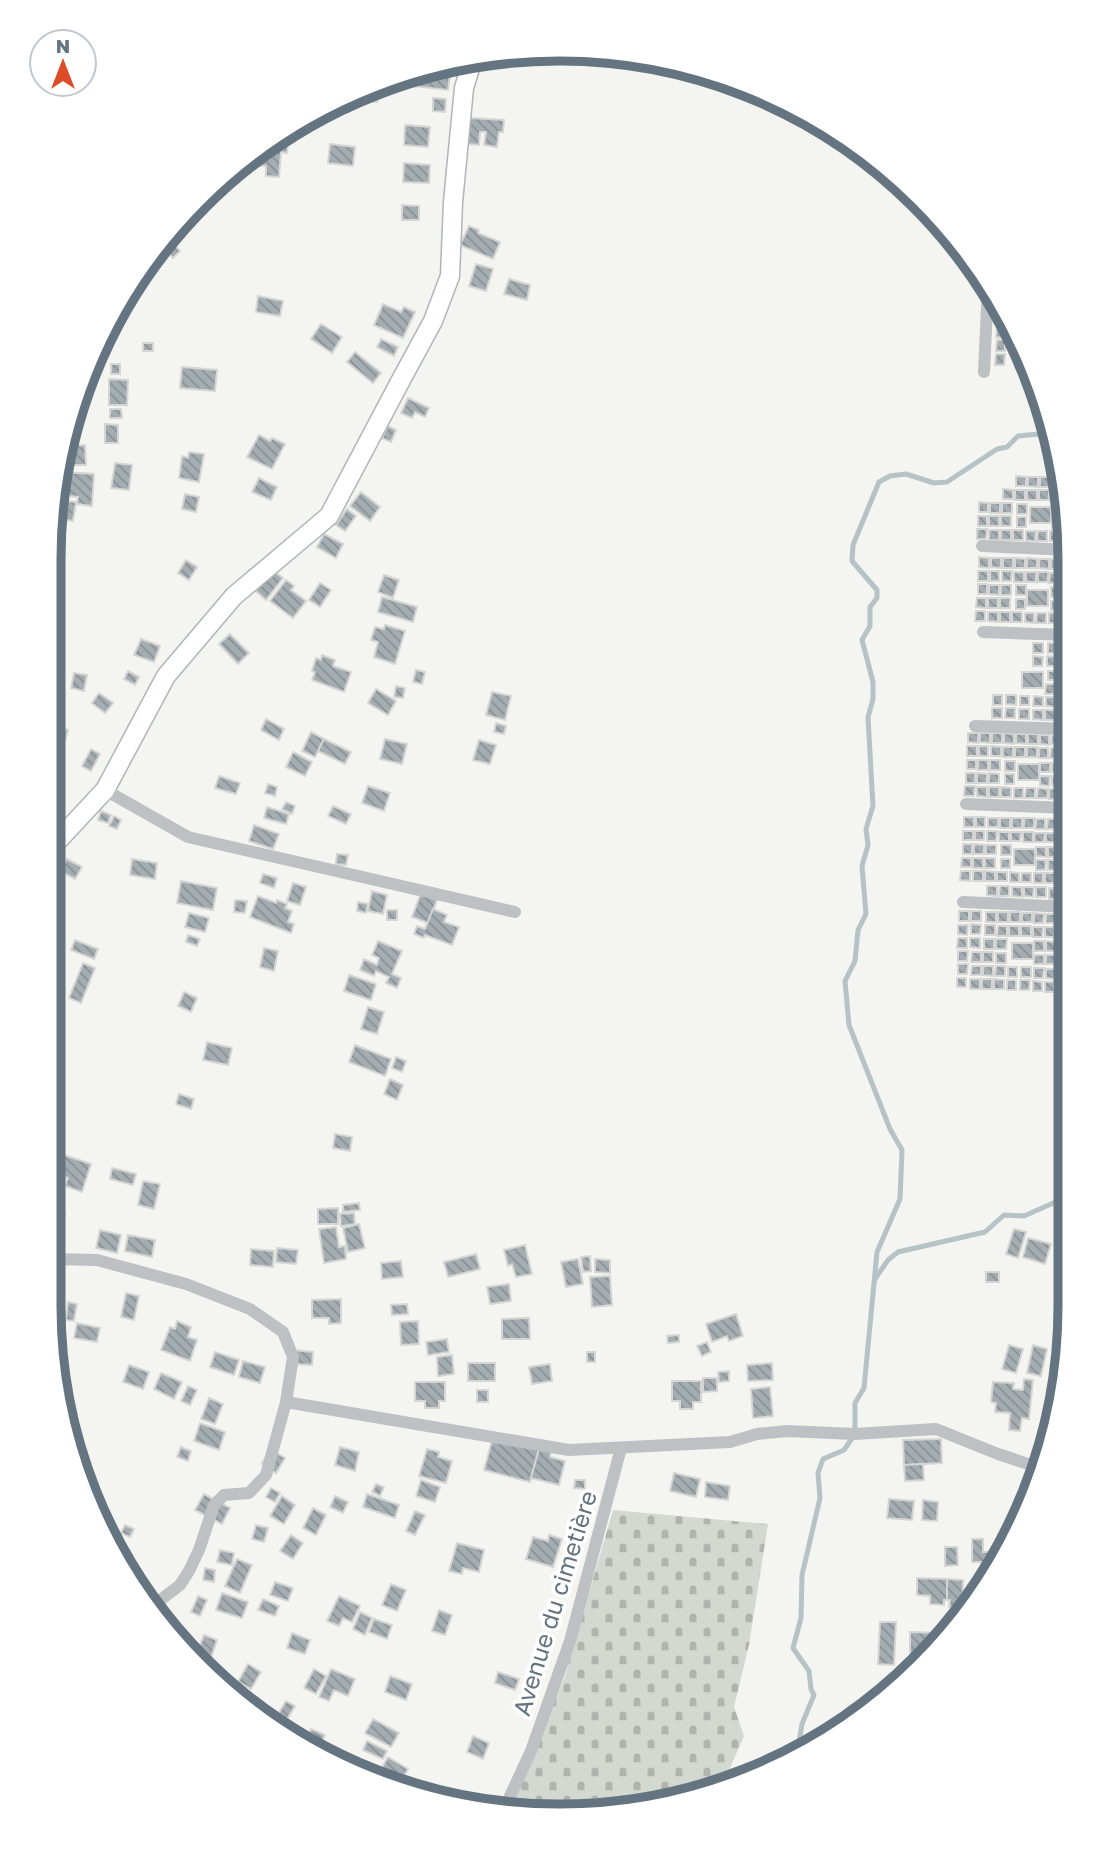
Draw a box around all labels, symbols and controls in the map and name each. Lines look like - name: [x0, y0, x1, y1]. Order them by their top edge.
- north arrow: [28, 28, 98, 98]
- text: N: [56, 34, 70, 57]
- street label: Avenue du cimetière: [506, 1487, 602, 1719]

